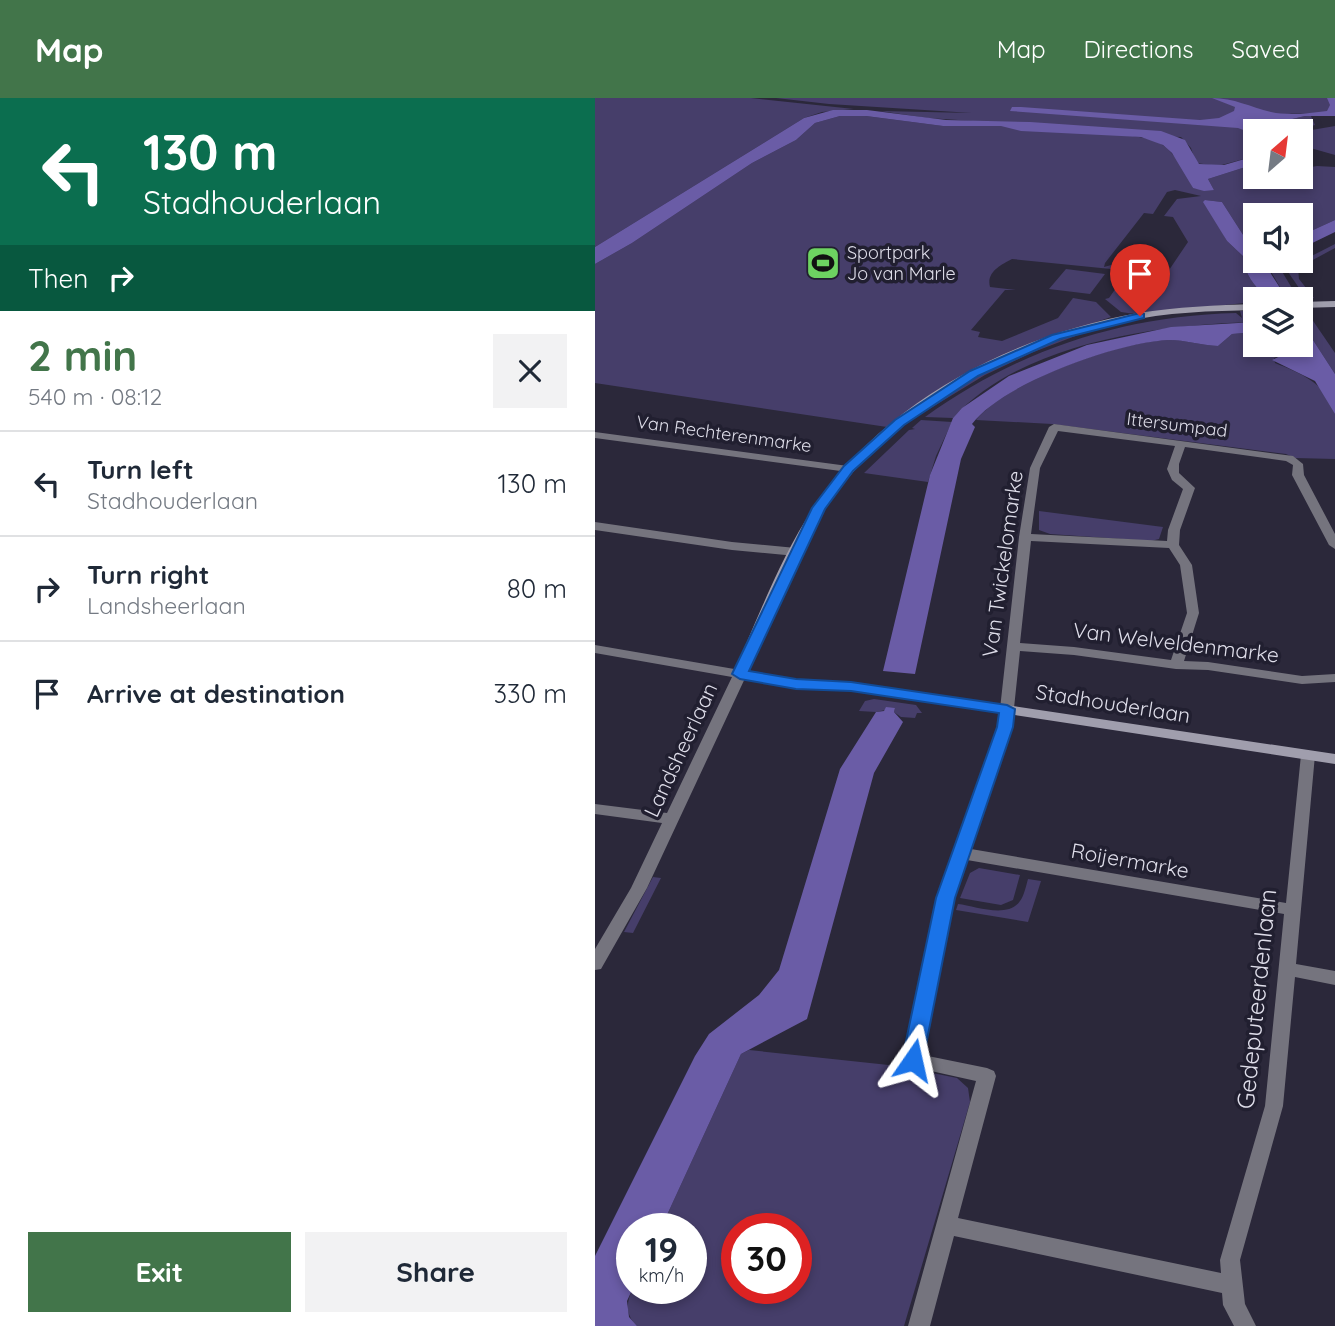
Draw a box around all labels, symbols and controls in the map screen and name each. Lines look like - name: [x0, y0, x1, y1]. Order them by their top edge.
- text: Map: [35, 29, 103, 70]
- text: Map: [997, 34, 1046, 64]
- text: Directions: [1084, 34, 1194, 64]
- text: Saved: [1232, 34, 1300, 64]
- north arrow: [1243, 119, 1313, 189]
- map controls: [1243, 119, 1313, 357]
- text: 130 m: [143, 121, 277, 182]
- icon: left: [28, 126, 119, 217]
- text: Stadhouderlaan: [143, 182, 381, 222]
- button: sound: [1243, 203, 1313, 273]
- place label: Sportpark Jo van Marle: [847, 241, 956, 285]
- sports icon: Sportpark Jo van Marle: [804, 244, 842, 282]
- pin: [1110, 244, 1170, 316]
- icon: arrive: [1121, 255, 1159, 293]
- icon: right: [102, 259, 140, 297]
- text: Then: [28, 262, 88, 295]
- button: layers: [1243, 287, 1313, 357]
- text: 2 min: [28, 329, 137, 382]
- button: close: [493, 334, 567, 408]
- text: 540 m · 08:12: [28, 382, 162, 411]
- street label: Ittersumpad: [1125, 407, 1229, 442]
- street label: Van Rechterenmarke: [635, 410, 813, 457]
- text: Turn left: [87, 453, 194, 486]
- icon: left: [28, 465, 66, 503]
- text: 130 m: [497, 467, 567, 500]
- street label: Van Twickelomarke: [976, 469, 1028, 659]
- text: Stadhouderlaan: [87, 486, 258, 515]
- text: Turn right: [87, 558, 209, 591]
- icon: right: [28, 570, 66, 608]
- text: 80 m: [507, 572, 567, 605]
- text: Landsheerlaan: [87, 591, 246, 620]
- street label: Van Welveldenmarke: [1072, 616, 1281, 668]
- icon: arrive: [28, 675, 66, 713]
- text: Arrive at destination: [87, 677, 345, 710]
- text: 330 m: [493, 677, 567, 710]
- street label: Landsheerlaan: [638, 678, 723, 821]
- street label: Stadhouderlaan: [1034, 678, 1192, 728]
- street label: Roijermarke: [1069, 837, 1191, 883]
- street label: Gedeputeerdenlaan: [1230, 887, 1282, 1110]
- position arrow: [876, 1023, 950, 1097]
- speed limit sign: 30: [721, 1213, 812, 1304]
- text: 19: [645, 1227, 678, 1271]
- button: Exit: [28, 1232, 291, 1312]
- button: Share: [305, 1232, 567, 1312]
- text: km/h: [639, 1264, 684, 1287]

